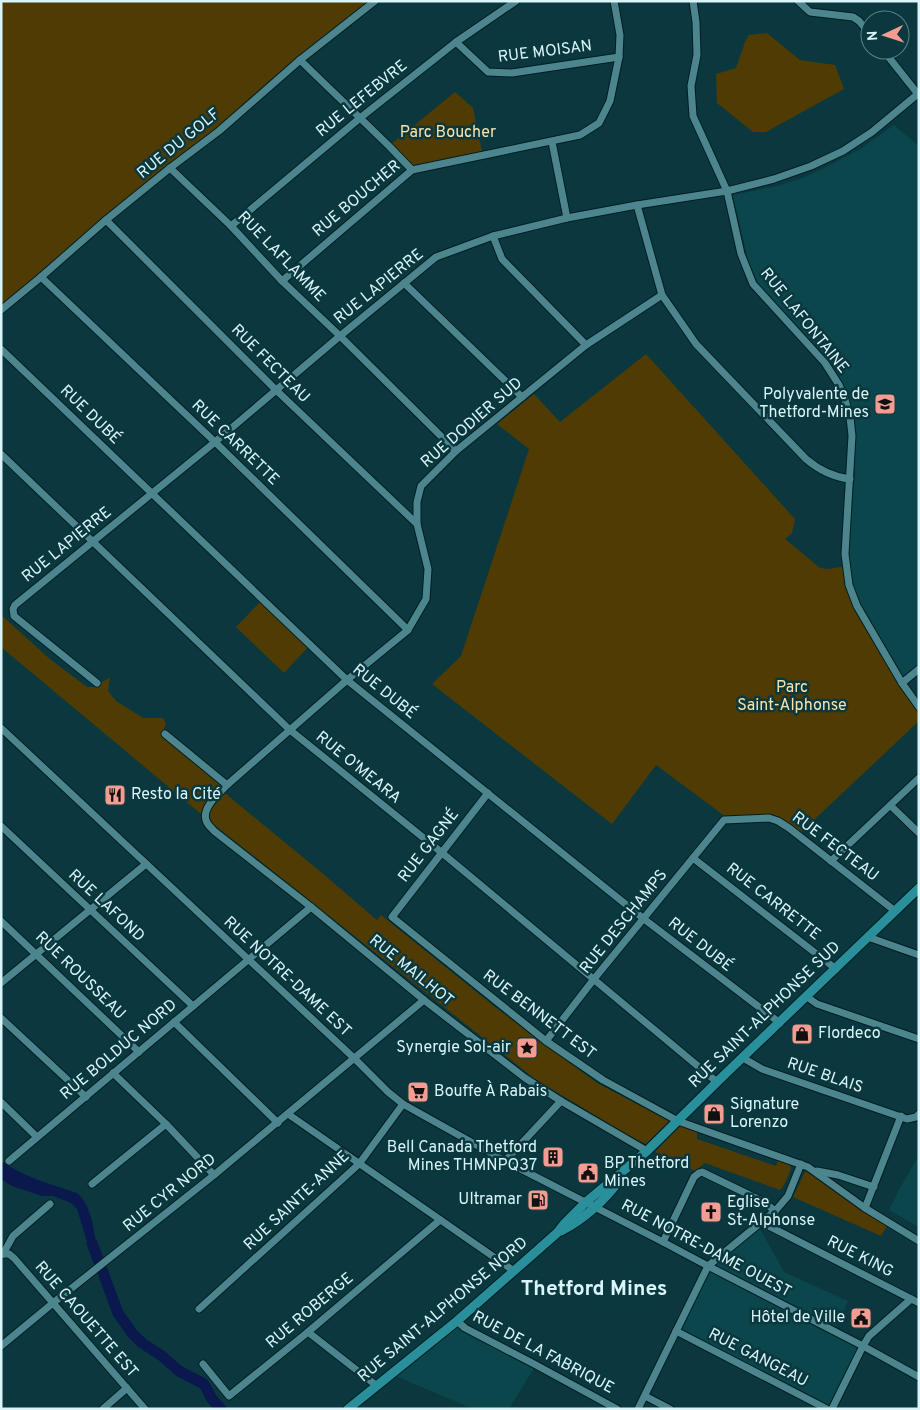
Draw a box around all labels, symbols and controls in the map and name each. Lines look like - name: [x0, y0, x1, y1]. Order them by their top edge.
- north arrow: [860, 10, 910, 60]
- text: N: [865, 30, 882, 41]
- street label: RUE MOISAN: [497, 36, 593, 68]
- street label: RUE LEFEBVRE: [312, 56, 412, 142]
- street label: RUE DU GOLF: [133, 104, 225, 184]
- park label: Parc Boucher: [400, 123, 496, 143]
- street label: RUE BOUCHER: [309, 156, 405, 242]
- street label: RUE LAFLAMME: [233, 207, 329, 307]
- street label: RUE LAPIERRE: [330, 245, 428, 329]
- street label: RUE LAFONTAINE: [755, 264, 853, 378]
- street label: RUE FECTEAU: [226, 320, 314, 408]
- street label: RUE DODIER SUD: [417, 373, 527, 473]
- street label: RUE DUBÉ: [55, 380, 126, 449]
- place label: Polyvalente de Thetford-Mines: [759, 385, 869, 423]
- school or university icon: Polyvalente de Thetford-Mines: [873, 392, 897, 416]
- street label: RUE CARRETTE: [187, 396, 283, 490]
- street label: RUE LAPIERRE: [18, 503, 116, 587]
- street label: RUE DUBÉ: [348, 659, 421, 724]
- park label: Parc Saint-Alphonse: [737, 678, 847, 716]
- street label: RUE O'MEARA: [311, 727, 405, 809]
- restaurant icon: Resto la Cité: [103, 783, 127, 807]
- place label: Resto la Cité: [131, 785, 221, 805]
- street label: RUE GAGNÉ: [393, 804, 464, 887]
- street label: RUE FECTEAU: [788, 808, 882, 886]
- street label: RUE CARRETTE: [722, 859, 824, 945]
- street label: RUE LAFOND: [64, 865, 148, 947]
- street label: RUE DESCHAMPS: [576, 866, 672, 978]
- street label: RUE DUBÉ: [664, 912, 738, 977]
- street label: RUE NOTRE-DAME EST: [219, 913, 355, 1041]
- street label: RUE ROUSSEAU: [31, 928, 129, 1024]
- street label: RUE MAILHOT: [365, 931, 457, 1011]
- street label: RUE SAINT-ALPHONSE SUD: [685, 937, 845, 1093]
- street label: RUE BENNETT EST: [478, 966, 600, 1064]
- street label: RUE BOLDUC NORD: [57, 995, 181, 1105]
- shop icon: Flordeco: [790, 1022, 814, 1046]
- place label: Flordeco: [818, 1024, 881, 1044]
- place icon: Synergie Sol-air: [515, 1036, 539, 1060]
- place label: Synergie Sol-air: [396, 1038, 511, 1058]
- street label: RUE BLAIS: [784, 1054, 866, 1098]
- supermarket icon: Bouffe À Rabais: [406, 1080, 430, 1104]
- place label: Bouffe À Rabais: [434, 1080, 547, 1102]
- place label: Signature Lorenzo: [730, 1095, 799, 1133]
- shop icon: Signature Lorenzo: [702, 1102, 726, 1126]
- place label: Bell Canada Thetford Mines THMNPQ37: [387, 1138, 537, 1176]
- building icon: Bell Canada Thetford Mines THMNPQ37: [541, 1145, 565, 1169]
- street label: RUE SAINTE-ANNE: [240, 1147, 354, 1255]
- street label: RUE CYR NORD: [119, 1149, 221, 1237]
- place label: BP Thetford Mines: [604, 1154, 689, 1192]
- public building icon: BP Thetford Mines: [576, 1161, 600, 1185]
- fuel station icon: Ultramar: [526, 1188, 550, 1212]
- place label: Ultramar: [458, 1190, 522, 1210]
- place label: Eglise St-Alphonse: [727, 1193, 815, 1231]
- street label: RUE NOTRE-DAME OUEST: [617, 1196, 795, 1302]
- church icon: Eglise St-Alphonse: [699, 1200, 723, 1224]
- street label: RUE KING: [823, 1232, 897, 1282]
- street label: RUE SAINT-ALPHONSE NORD: [354, 1233, 532, 1387]
- street label: RUE CAOUETTE EST: [30, 1258, 142, 1382]
- street label: RUE ROBERGE: [262, 1269, 358, 1353]
- district label: Thetford Mines: [521, 1276, 667, 1303]
- public building icon: Hôtel de Ville: [849, 1306, 873, 1330]
- street label: RUE DE LA FABRIQUE: [469, 1307, 617, 1399]
- place label: Hôtel de Ville: [750, 1308, 845, 1328]
- street label: RUE GANGEAU: [705, 1324, 811, 1392]

